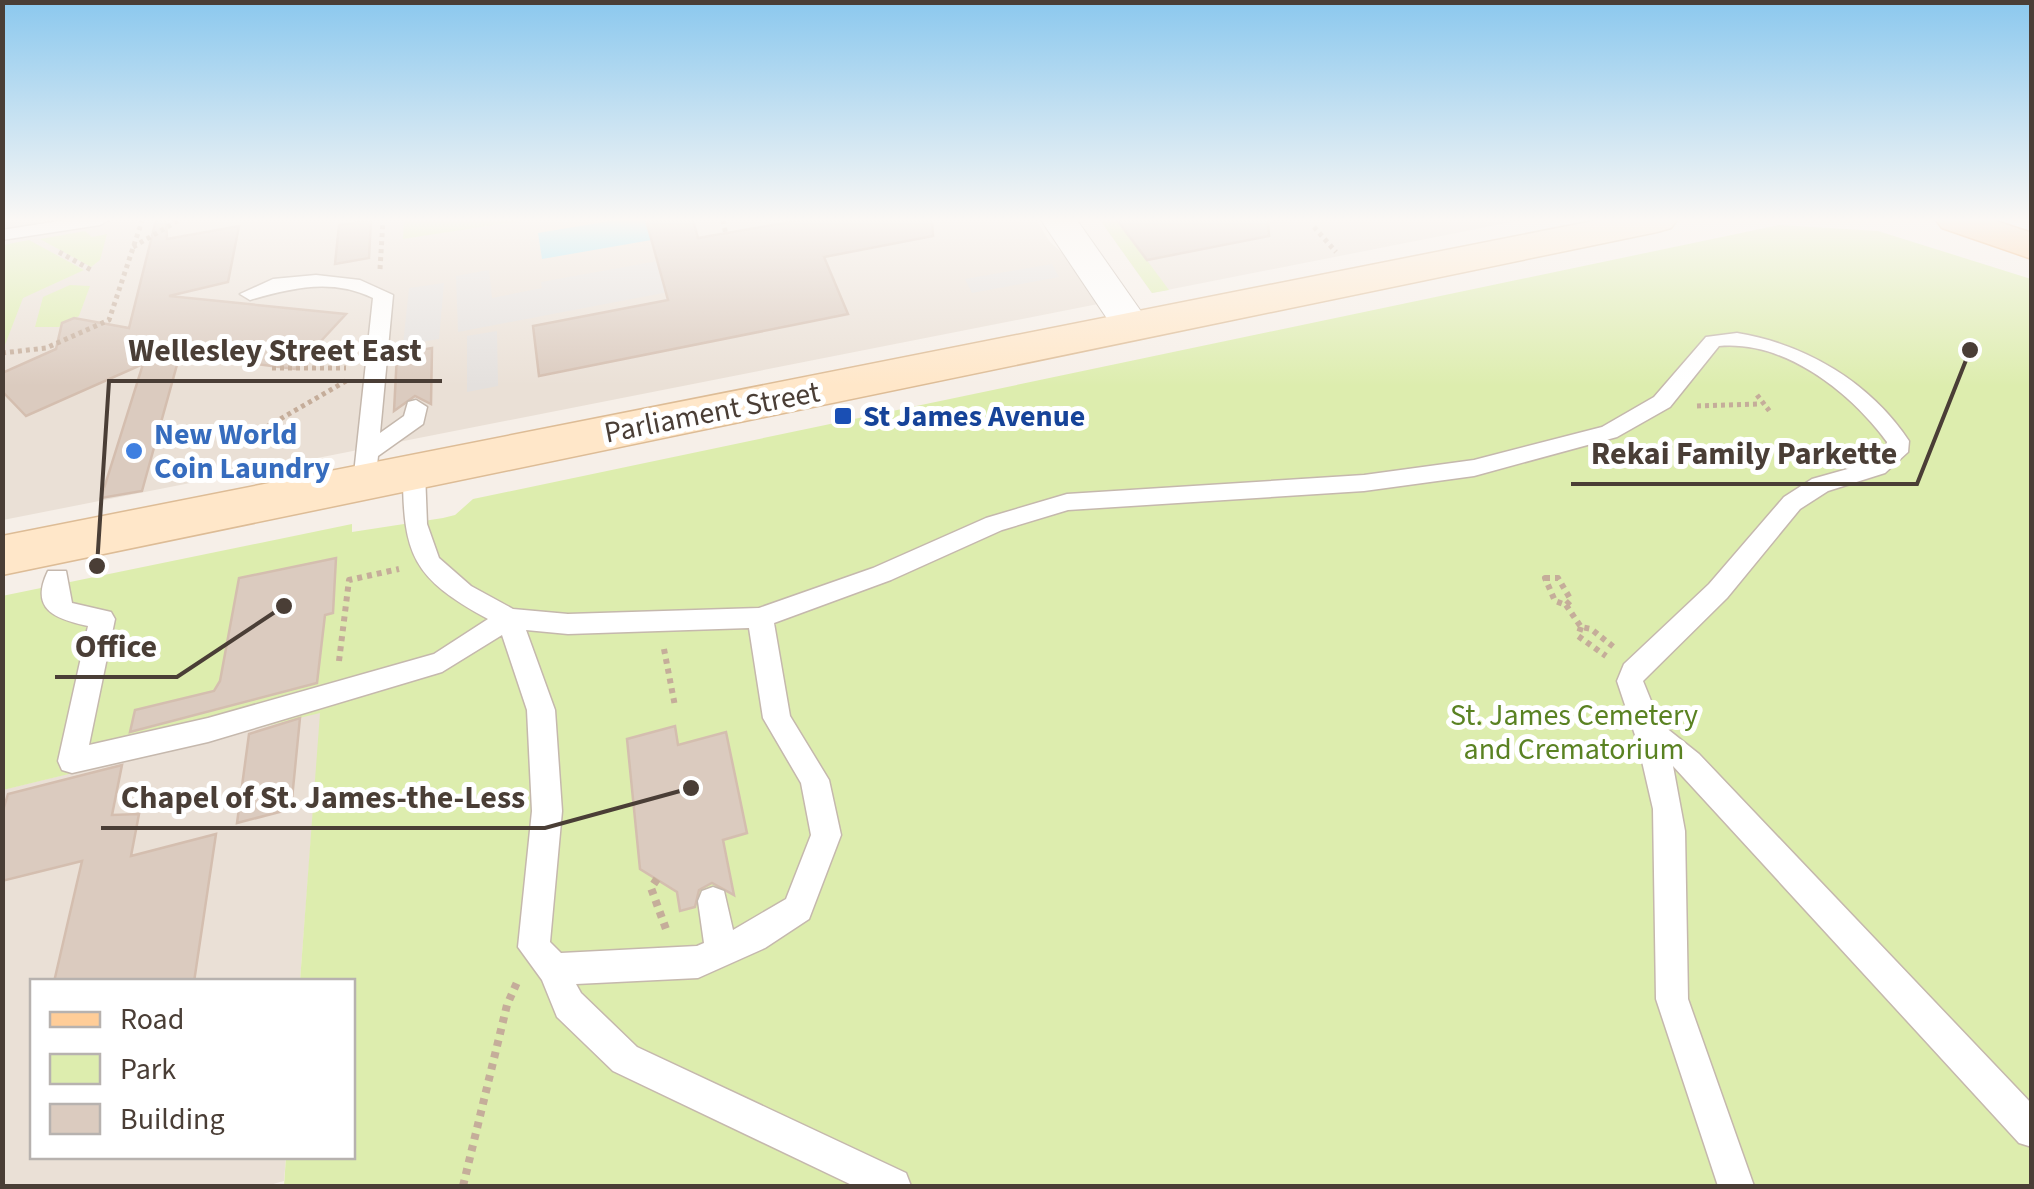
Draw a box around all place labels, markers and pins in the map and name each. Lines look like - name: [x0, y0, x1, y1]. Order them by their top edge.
- callout: Wellesley Street East: [109, 319, 442, 381]
- place label: St James Avenue: [863, 395, 1085, 438]
- marker: St James Avenue: [832, 405, 854, 427]
- place label: New World Coin Laundry: [154, 413, 330, 490]
- callout: Rekai Family Parkette: [1571, 422, 1917, 484]
- marker: New World Coin Laundry: [123, 440, 145, 462]
- callout: Office: [55, 615, 177, 677]
- callout: Chapel of St. James-the-Less: [101, 766, 545, 828]

